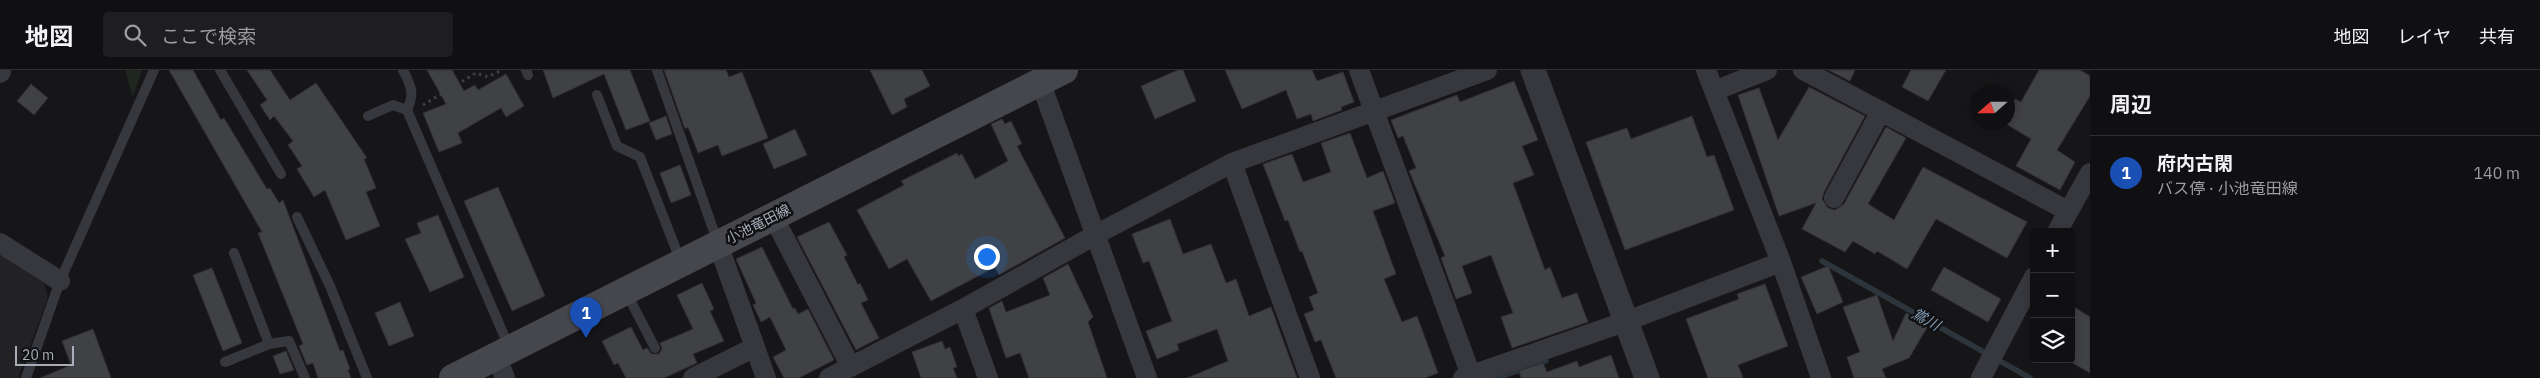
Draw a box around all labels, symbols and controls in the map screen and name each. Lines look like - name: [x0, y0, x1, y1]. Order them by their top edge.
- search box: [103, 12, 453, 57]
- text: 地図: [25, 20, 73, 52]
- icon: search: [121, 21, 149, 49]
- text: ここで検索: [161, 24, 256, 48]
- text: 地図: [2334, 25, 2370, 48]
- text: レイヤ: [2398, 25, 2451, 48]
- text: 共有: [2479, 25, 2515, 48]
- north arrow: [1970, 85, 2015, 130]
- text: 周辺: [2110, 90, 2152, 118]
- text: 府内古閑: [2157, 151, 2233, 175]
- text: 1: [2121, 163, 2131, 183]
- text: 140 m: [2473, 163, 2520, 183]
- text: バス停 · 小池竜田線: [2157, 178, 2298, 198]
- street label: 小池竜田線: [723, 200, 793, 248]
- map controls: [2030, 228, 2075, 363]
- button: +: [2030, 228, 2075, 273]
- your location: [974, 244, 1000, 270]
- button: −: [2030, 273, 2075, 318]
- pin: 1: [570, 297, 602, 338]
- water label: 鴬川: [1908, 303, 1945, 336]
- button: layers: [2030, 318, 2075, 363]
- scale bar: [15, 343, 74, 366]
- text: 20 m: [22, 346, 54, 364]

